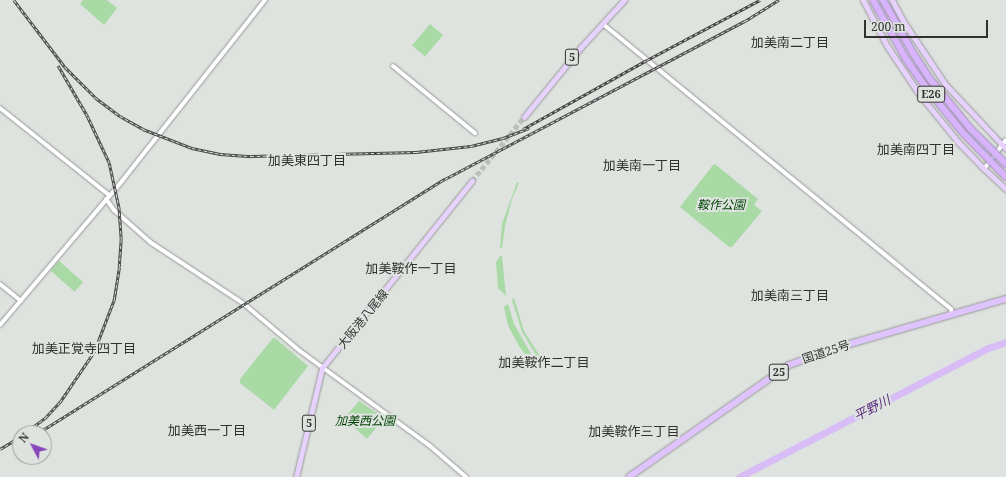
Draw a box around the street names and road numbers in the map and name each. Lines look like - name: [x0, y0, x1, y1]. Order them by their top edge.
- road number: 5: [564, 48, 580, 66]
- road number: E26: [917, 85, 945, 103]
- street label: 大阪港八尾線: [335, 286, 391, 352]
- street label: 国道25号: [800, 338, 852, 366]
- road number: 25: [768, 363, 790, 381]
- road number: 5: [301, 414, 317, 432]

